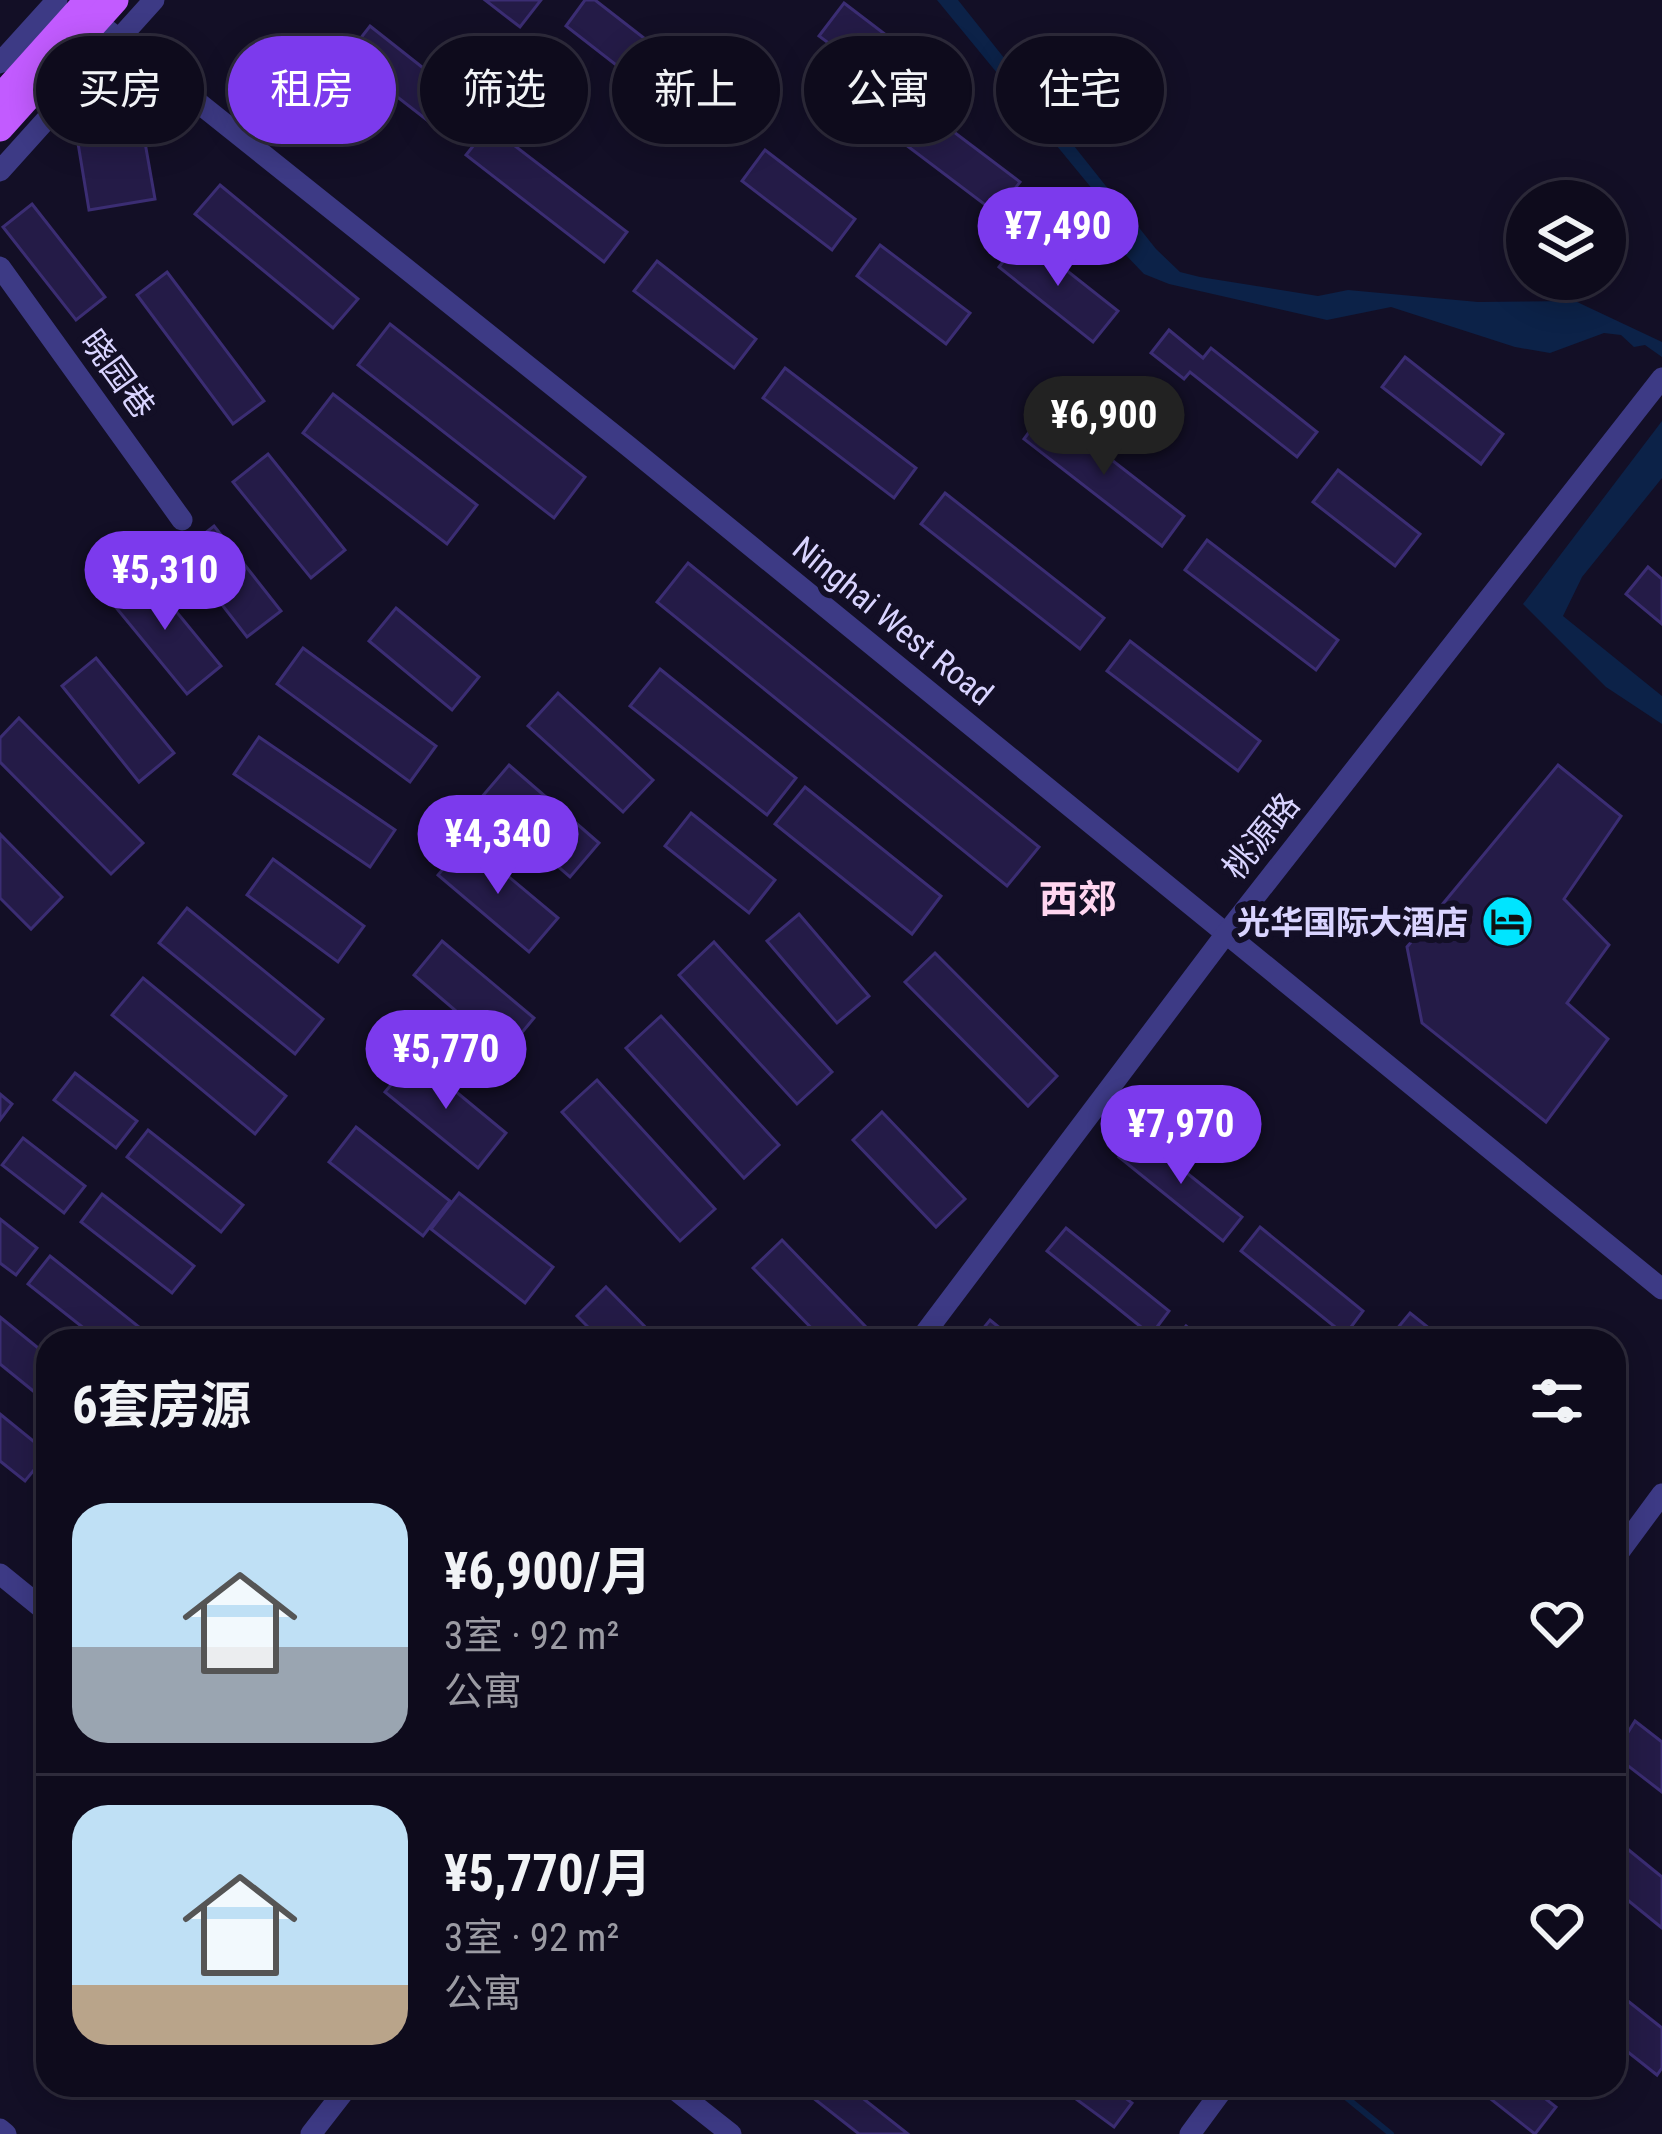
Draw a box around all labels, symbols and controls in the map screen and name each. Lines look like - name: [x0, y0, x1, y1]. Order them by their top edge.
- chip: 买房: [36, 36, 204, 144]
- chip: 租房: [228, 36, 396, 144]
- chip: 筛选: [420, 36, 588, 144]
- chip: 新上: [612, 36, 780, 144]
- chip: 公寓: [804, 36, 972, 144]
- chip: 住宅: [996, 36, 1164, 144]
- map controls: [1506, 180, 1626, 300]
- button: layers: [1506, 180, 1626, 300]
- pin: ¥7,490: [960, 187, 1156, 289]
- text: ¥7,490: [1005, 203, 1111, 249]
- street label: 晓园巷: [73, 322, 163, 426]
- pin: ¥6,900: [1006, 376, 1202, 478]
- text: ¥6,900: [1051, 392, 1157, 438]
- street label: Ninghai West Road: [785, 528, 1001, 714]
- pin: ¥5,310: [67, 531, 263, 633]
- text: ¥5,310: [112, 547, 218, 593]
- street label: 桃源路: [1215, 785, 1307, 887]
- pin: ¥4,340: [400, 795, 596, 897]
- text: ¥4,340: [445, 811, 551, 857]
- district label: 西郊: [1039, 877, 1117, 923]
- hotel icon: 光华国际大酒店: [1479, 894, 1535, 950]
- place label: 光华国际大酒店: [1237, 903, 1468, 942]
- pin: ¥5,770: [348, 1010, 544, 1112]
- text: ¥5,770: [393, 1026, 499, 1072]
- pin: ¥7,970: [1083, 1085, 1279, 1187]
- text: ¥7,970: [1128, 1101, 1234, 1147]
- icon: filters: [1524, 1368, 1590, 1434]
- text: 6套房源: [72, 1376, 251, 1435]
- text: ¥6,900/月: [444, 1542, 652, 1601]
- icon: home: [168, 1551, 312, 1695]
- icon: heart: [1524, 1590, 1590, 1656]
- text: 3室 · 92 m²: [444, 1613, 619, 1659]
- text: 公寓: [444, 1669, 522, 1715]
- text: ¥5,770/月: [444, 1844, 652, 1903]
- icon: home: [168, 1853, 312, 1997]
- icon: heart: [1524, 1892, 1590, 1958]
- text: 3室 · 92 m²: [444, 1915, 619, 1961]
- text: 公寓: [444, 1971, 522, 2017]

